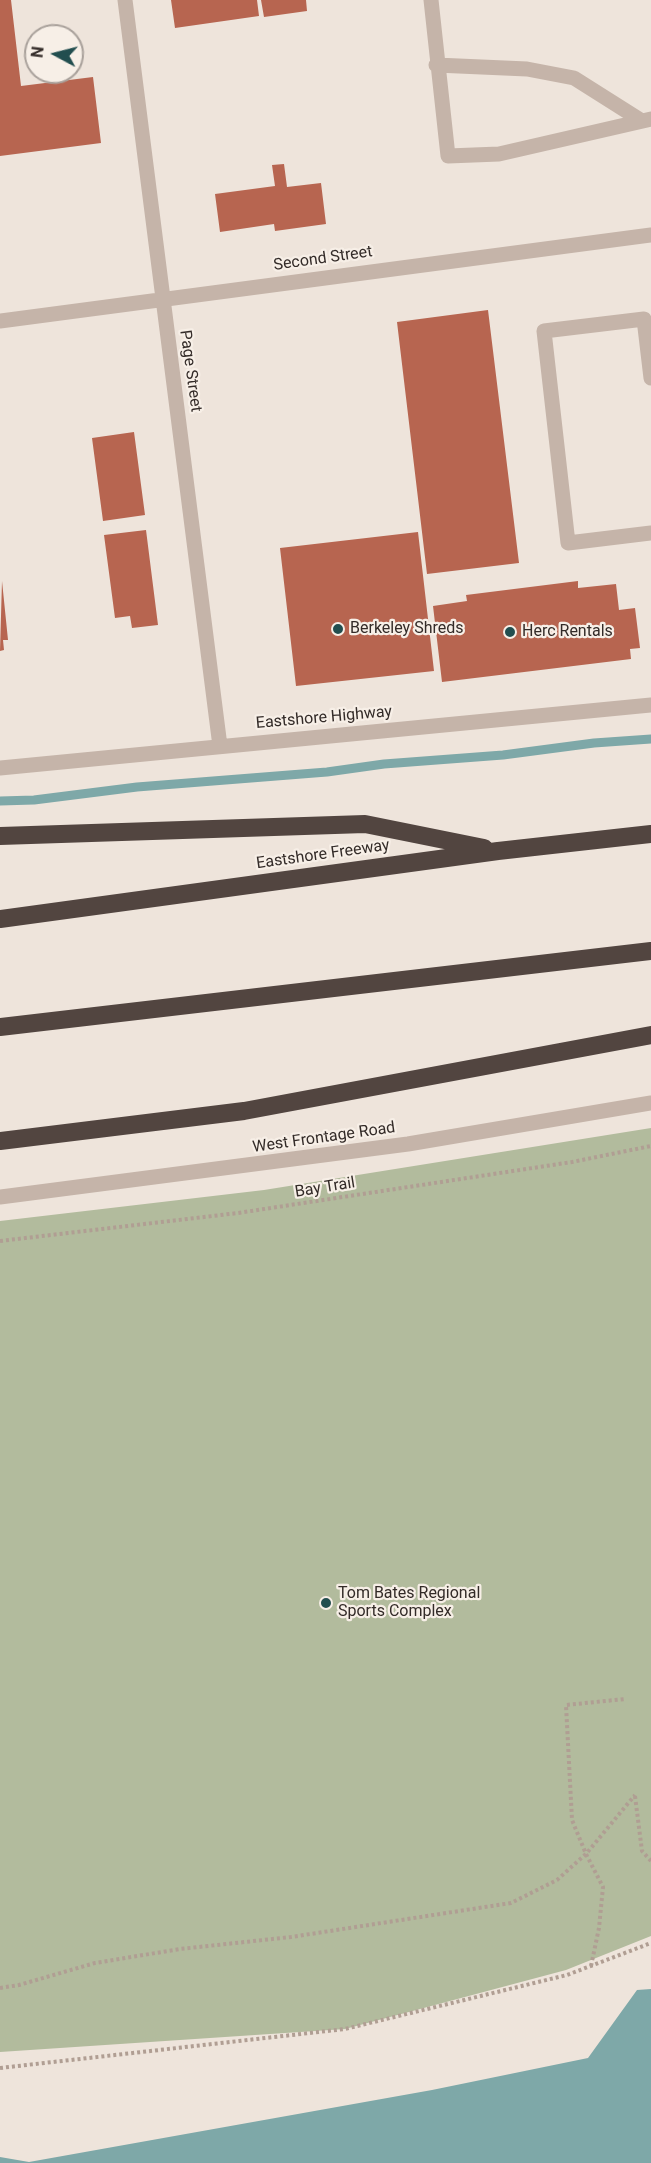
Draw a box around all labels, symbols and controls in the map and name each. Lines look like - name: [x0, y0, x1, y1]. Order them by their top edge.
- north arrow: [24, 24, 84, 84]
- text: N: [28, 45, 48, 59]
- street label: Second Street: [272, 243, 374, 275]
- street label: Page Street: [175, 329, 205, 413]
- place label: Berkeley Shreds: [350, 619, 463, 639]
- marker: Berkeley Shreds: [331, 622, 345, 636]
- place label: Herc Rentals: [522, 622, 613, 642]
- marker: Herc Rentals: [503, 625, 517, 639]
- street label: Eastshore Highway: [255, 702, 393, 734]
- street label: Eastshore Freeway: [255, 836, 391, 874]
- street label: West Frontage Road: [251, 1118, 397, 1158]
- street label: Bay Trail: [294, 1174, 356, 1202]
- place label: Tom Bates Regional Sports Complex: [338, 1584, 480, 1622]
- marker: Tom Bates Regional Sports Complex: [319, 1596, 333, 1610]

